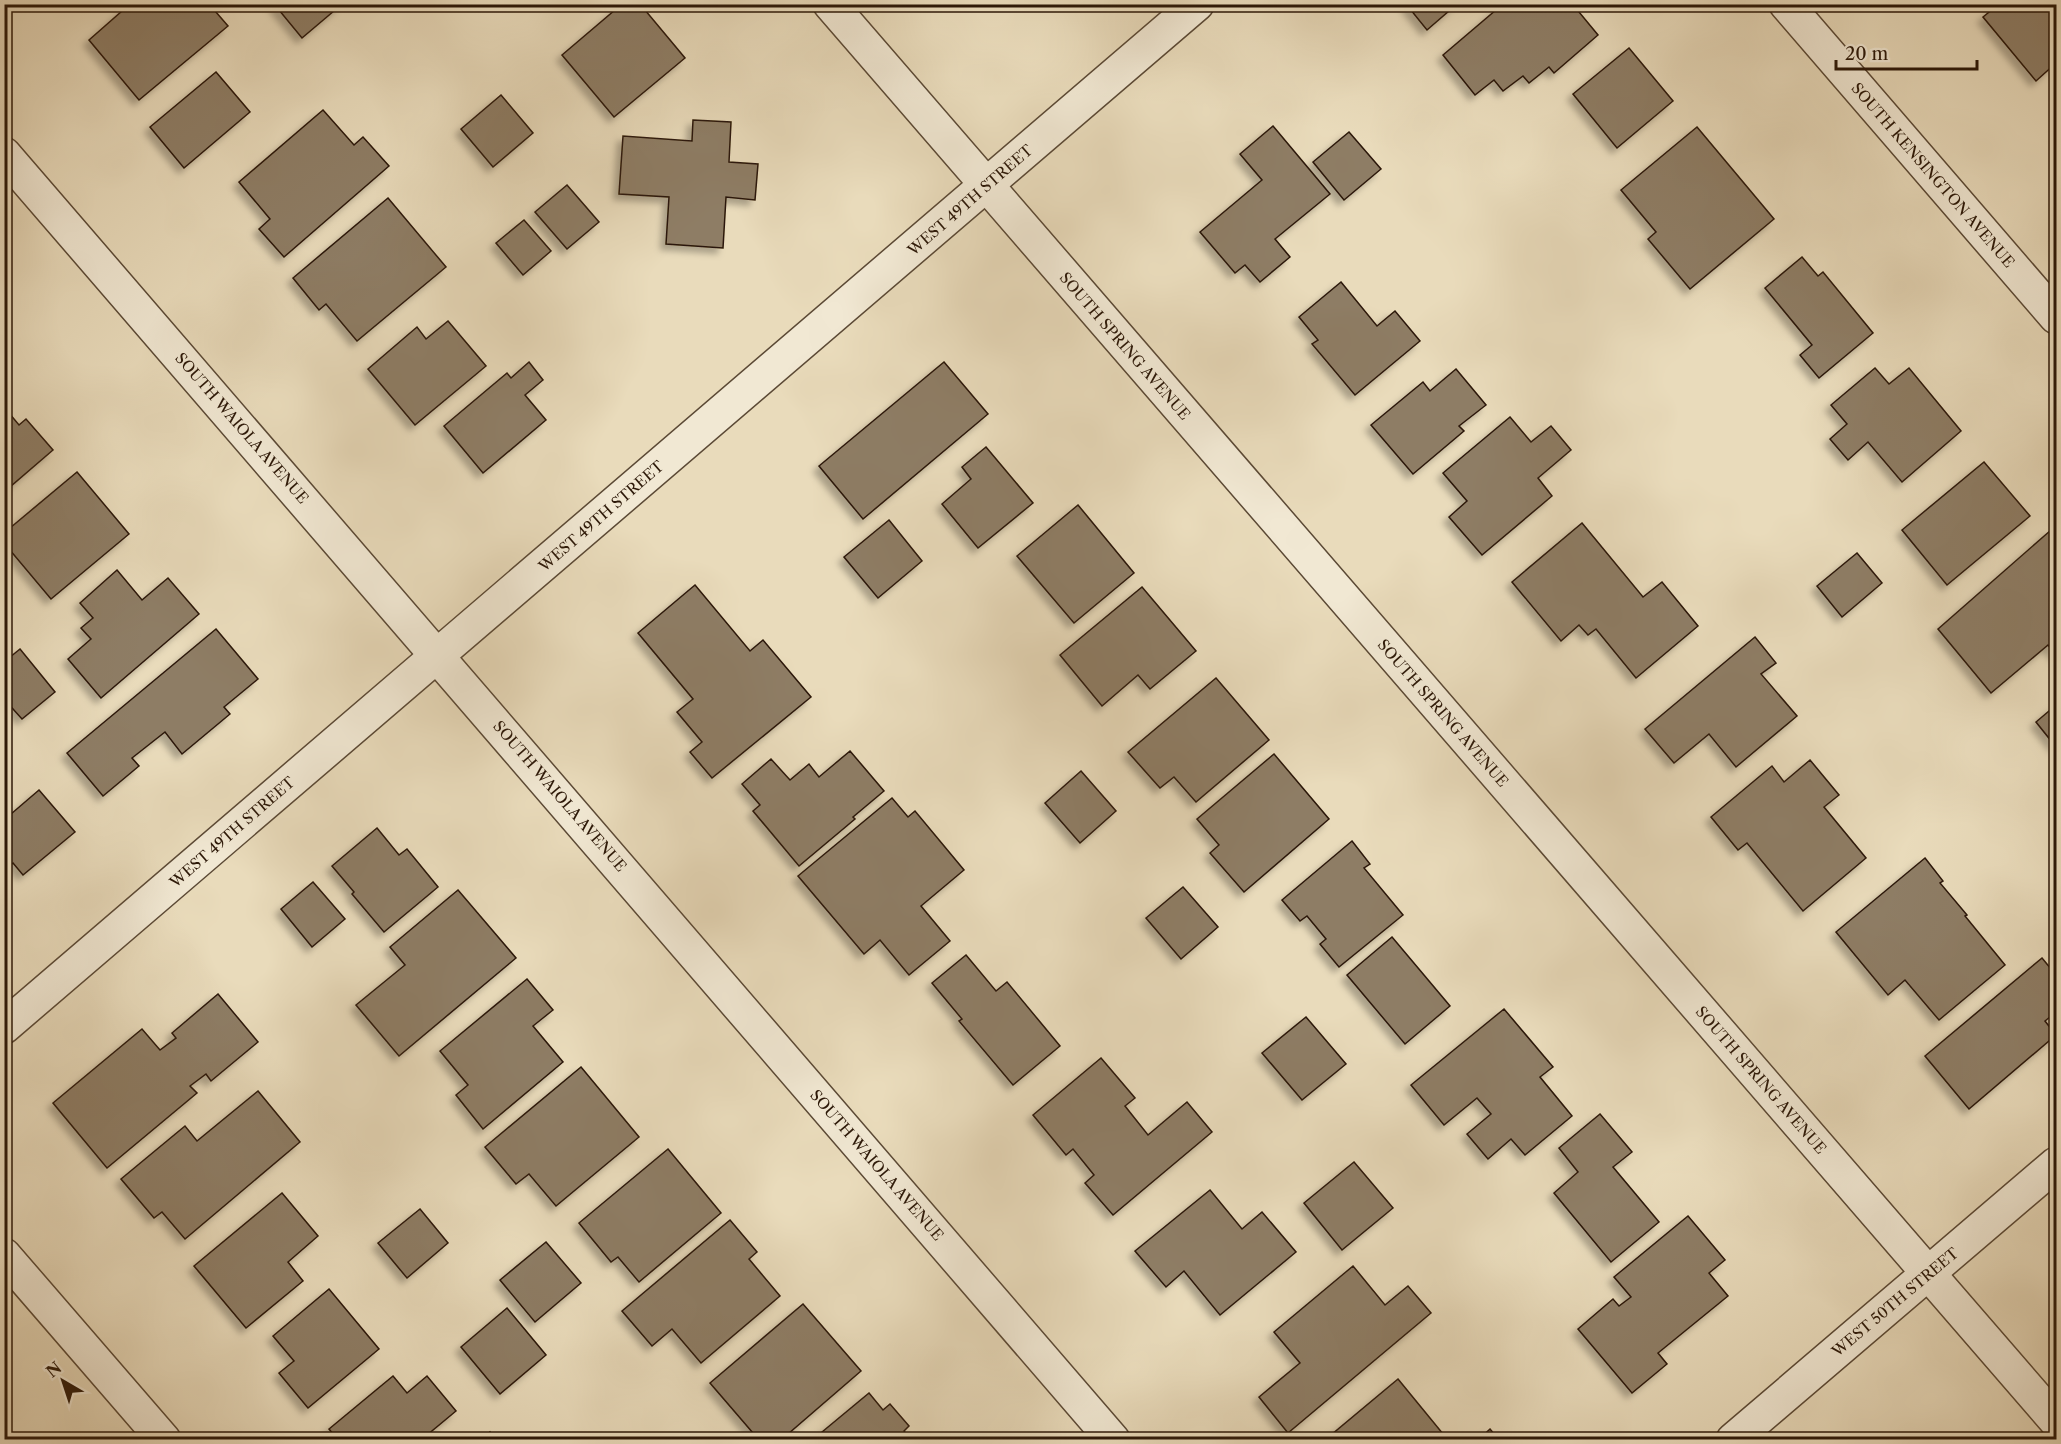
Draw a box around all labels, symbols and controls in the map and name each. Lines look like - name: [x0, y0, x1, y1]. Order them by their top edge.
- scale bar: [1836, 33, 1977, 71]
- text: 20 m: [1845, 43, 1889, 65]
- street label: SOUTH KENSINGTON AVENUE: [1847, 79, 2019, 271]
- street label: WEST 49TH STREET: [903, 140, 1037, 260]
- street label: SOUTH SPRING AVENUE: [1056, 268, 1194, 424]
- street label: SOUTH WAIOLA AVENUE: [171, 349, 313, 507]
- street label: WEST 49TH STREET: [534, 456, 668, 576]
- street label: SOUTH SPRING AVENUE: [1374, 635, 1512, 791]
- street label: SOUTH WAIOLA AVENUE: [489, 717, 631, 875]
- street label: WEST 49TH STREET: [165, 772, 299, 892]
- street label: SOUTH SPRING AVENUE: [1692, 1002, 1830, 1158]
- street label: SOUTH WAIOLA AVENUE: [806, 1086, 948, 1244]
- street label: WEST 50TH STREET: [1827, 1243, 1963, 1361]
- north arrow: [33, 1351, 93, 1411]
- text: N: [42, 1357, 65, 1381]

